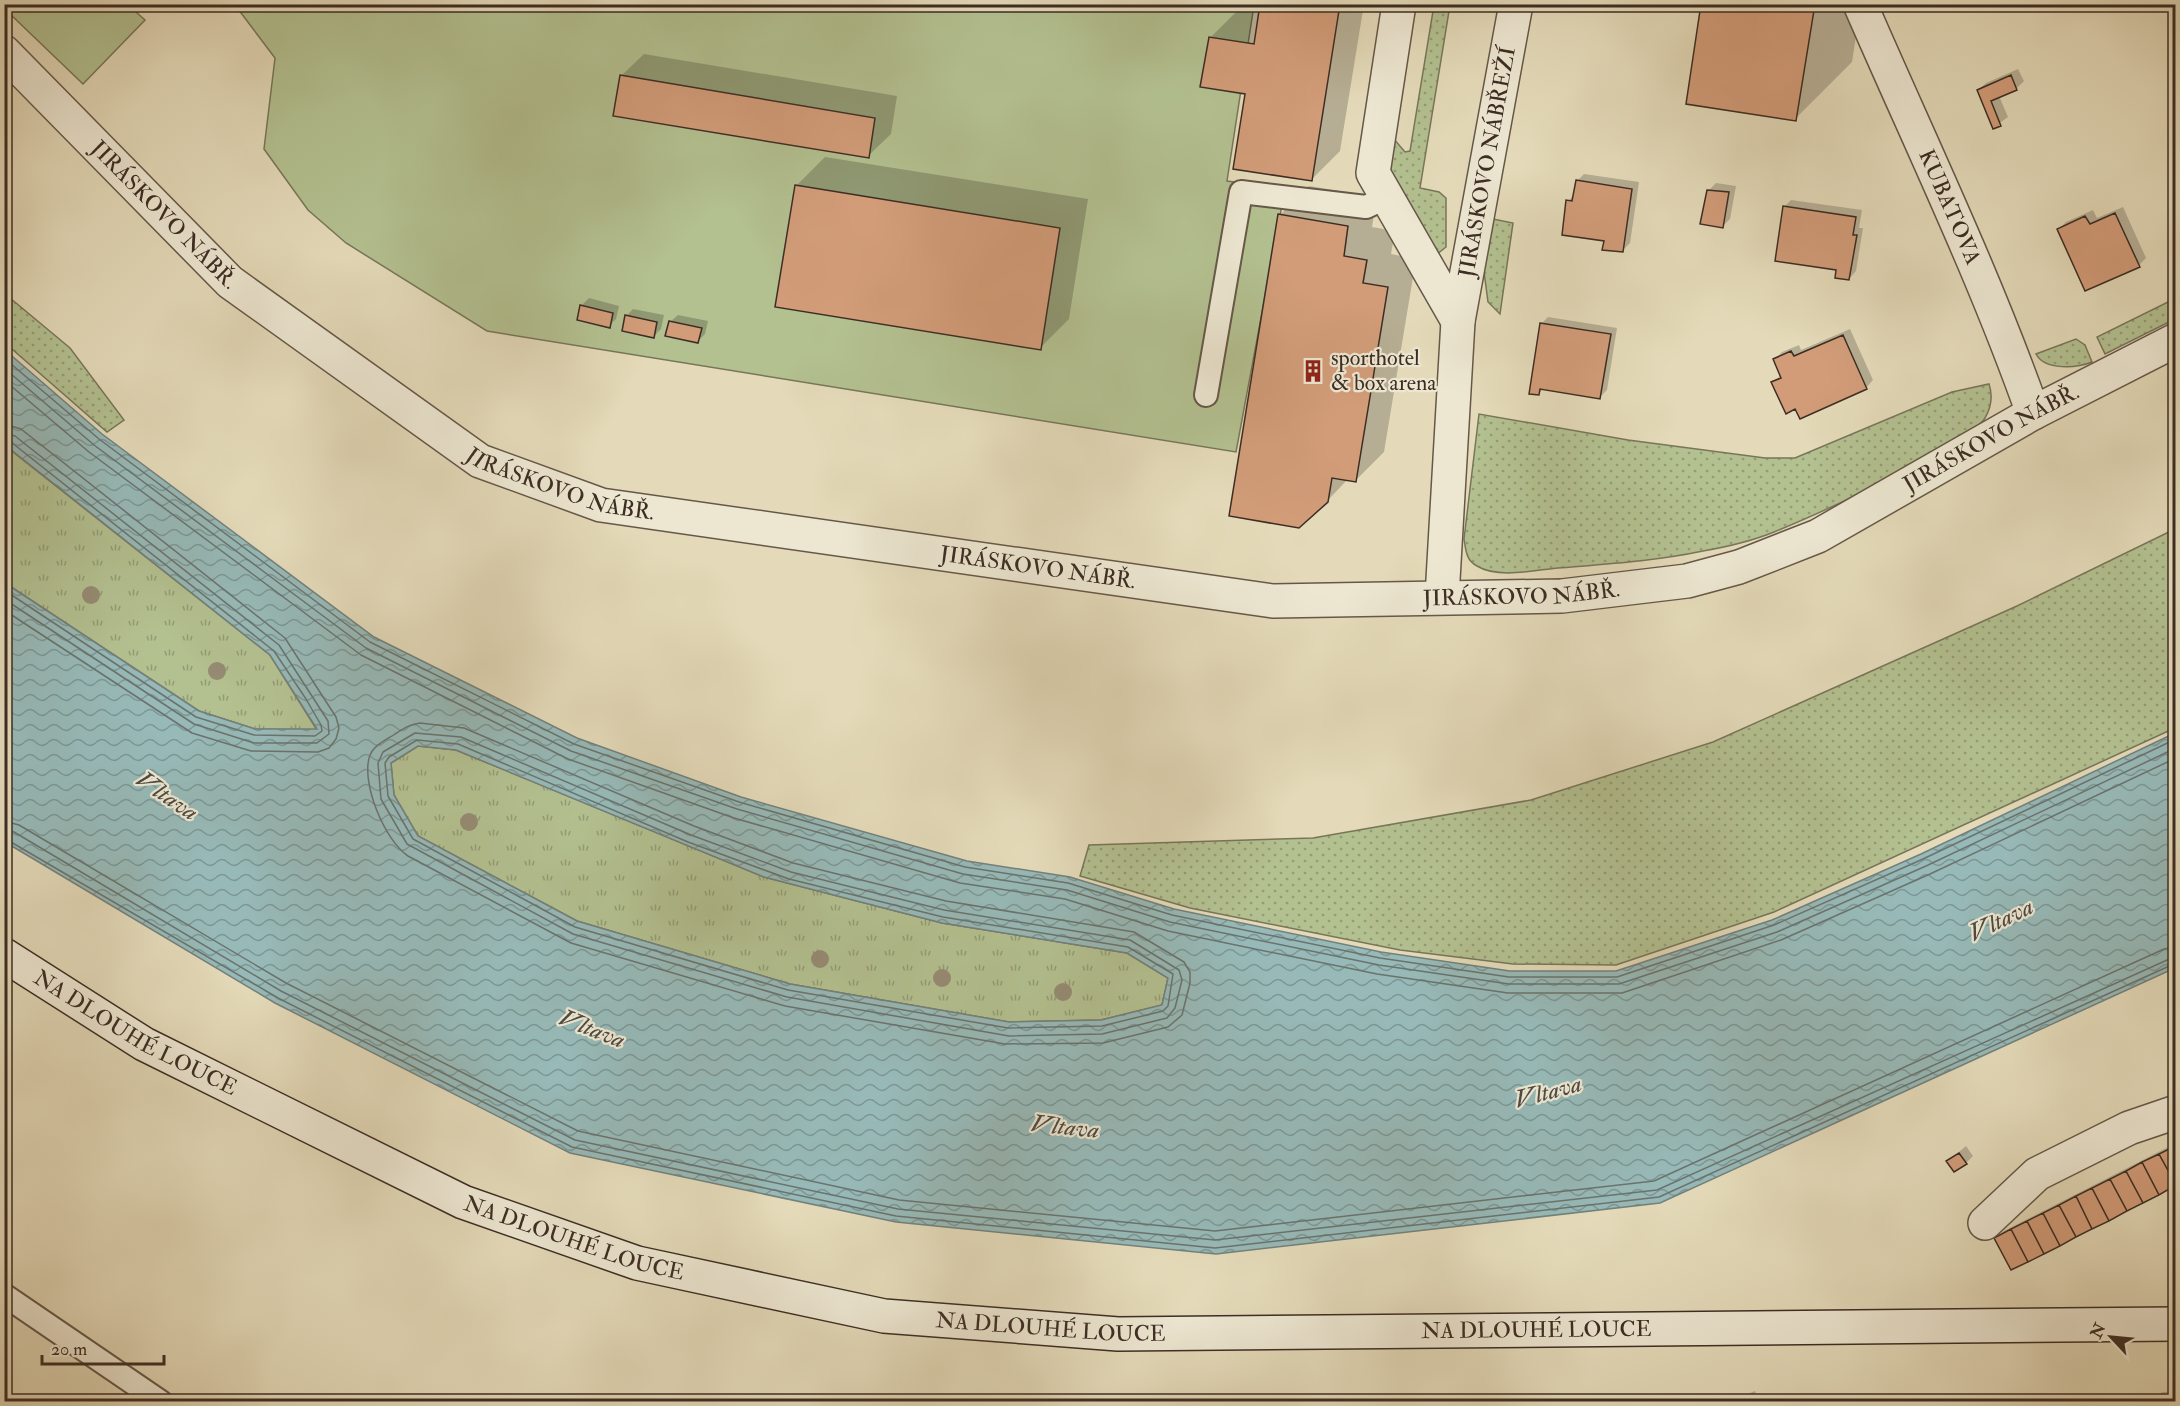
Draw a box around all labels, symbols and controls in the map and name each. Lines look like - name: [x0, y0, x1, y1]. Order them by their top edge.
- street label: JIRÁSKOVO NÁBŘEŽÍ: [1452, 43, 1522, 281]
- street label: JIRÁSKOVO NÁBŘ.: [84, 134, 241, 296]
- street label: KUBATOVA: [1912, 145, 1987, 269]
- place label: sporthotel & box arena: [1331, 344, 1437, 397]
- building icon: sporthotel & box arena: [1300, 358, 1326, 384]
- street label: JIRÁSKOVO NÁBŘ.: [1897, 378, 2084, 499]
- street label: JIRÁSKOVO NÁBŘ.: [459, 441, 656, 526]
- street label: JIRÁSKOVO NÁBŘ.: [937, 539, 1137, 595]
- street label: JIRÁSKOVO NÁBŘ.: [1422, 575, 1621, 612]
- water label: Vltava: [130, 764, 204, 828]
- water label: Vltava: [1963, 891, 2039, 949]
- street label: NA DLOUHÉ LOUCE: [28, 963, 242, 1102]
- water label: Vltava: [555, 1002, 629, 1056]
- water label: Vltava: [1511, 1068, 1585, 1116]
- water label: Vltava: [1029, 1108, 1101, 1146]
- street label: NA DLOUHÉ LOUCE: [460, 1189, 687, 1287]
- street label: NA DLOUHÉ LOUCE: [935, 1306, 1166, 1348]
- north arrow: [2081, 1307, 2141, 1367]
- street label: NA DLOUHÉ LOUCE: [1421, 1315, 1652, 1345]
- text: N: [2086, 1319, 2111, 1343]
- scale bar: [42, 1328, 164, 1366]
- text: 20 m: [51, 1338, 87, 1361]

